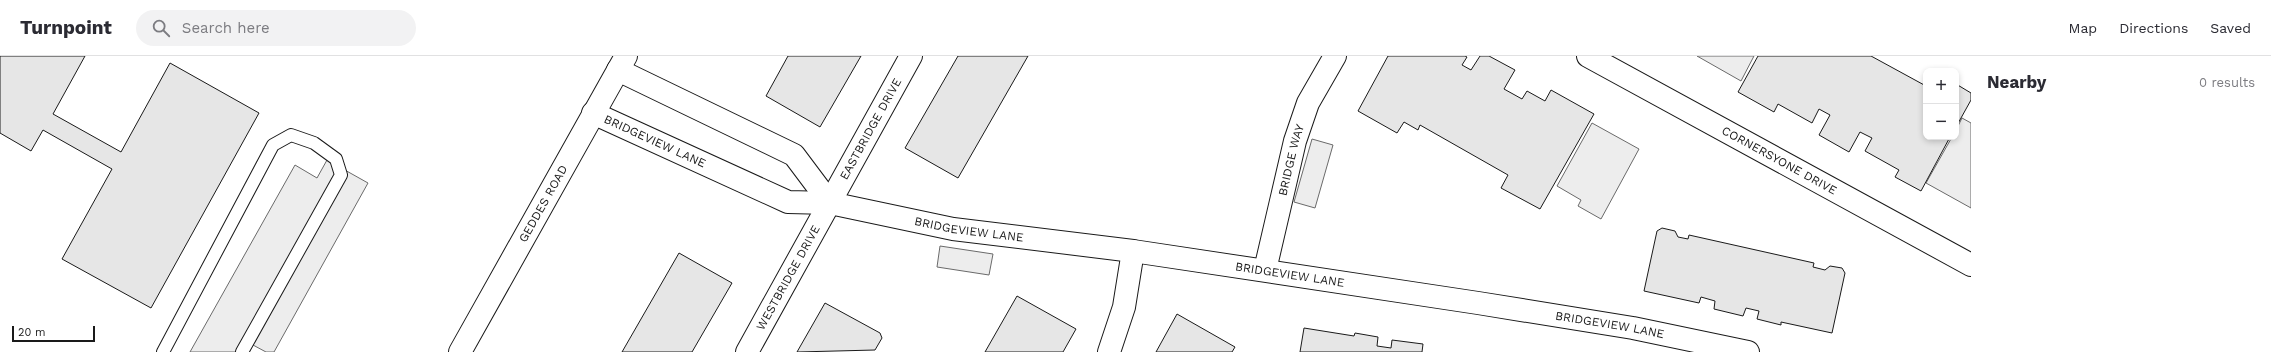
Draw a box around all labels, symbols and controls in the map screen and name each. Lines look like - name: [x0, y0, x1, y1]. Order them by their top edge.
- search box: [136, 10, 416, 46]
- text: Turnpoint: [20, 16, 112, 39]
- icon: search: [150, 17, 172, 39]
- text: Search here: [182, 19, 270, 37]
- text: Map: [2069, 20, 2097, 36]
- text: Directions: [2119, 20, 2188, 36]
- text: Saved: [2210, 20, 2251, 36]
- map controls: [1923, 68, 1959, 140]
- button: +: [1923, 68, 1959, 104]
- text: Nearby: [1987, 72, 2046, 92]
- street label: EASTBRIDGE DRIVE: [837, 75, 905, 182]
- text: 0 results: [2199, 75, 2255, 90]
- button: −: [1923, 104, 1959, 140]
- street label: BRIDGEVIEW LANE: [602, 112, 708, 171]
- street label: BRIDGE WAY: [1275, 122, 1307, 197]
- street label: CORNERSYONE DRIVE: [1719, 123, 1840, 198]
- street label: GEDDES ROAD: [516, 163, 570, 245]
- street label: BRIDGEVIEW LANE: [913, 214, 1025, 245]
- street label: WESTBRIDGE DRIVE: [753, 222, 823, 333]
- street label: BRIDGEVIEW LANE: [1234, 259, 1346, 290]
- street label: BRIDGEVIEW LANE: [1554, 309, 1666, 341]
- scale bar: [12, 324, 95, 343]
- text: 20 m: [18, 326, 46, 339]

